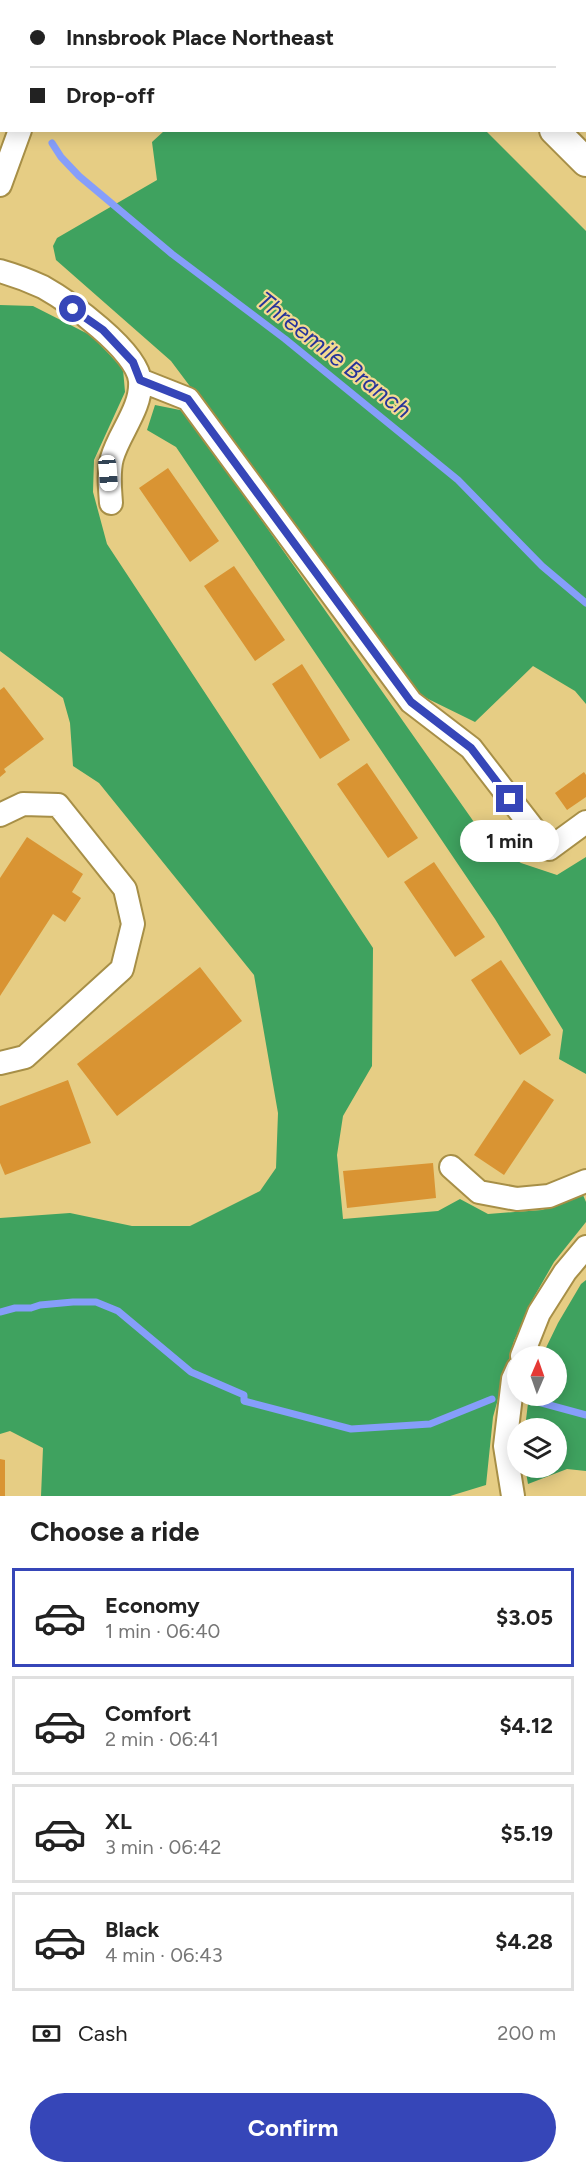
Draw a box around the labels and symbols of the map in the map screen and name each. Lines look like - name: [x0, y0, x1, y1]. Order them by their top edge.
- water label: Threemile Branch: [251, 285, 417, 424]
- route start: [59, 295, 86, 322]
- car: [97, 454, 119, 492]
- route end: [496, 785, 523, 812]
- callout: 1 min: [460, 820, 560, 862]
- north arrow: [507, 1346, 567, 1406]

